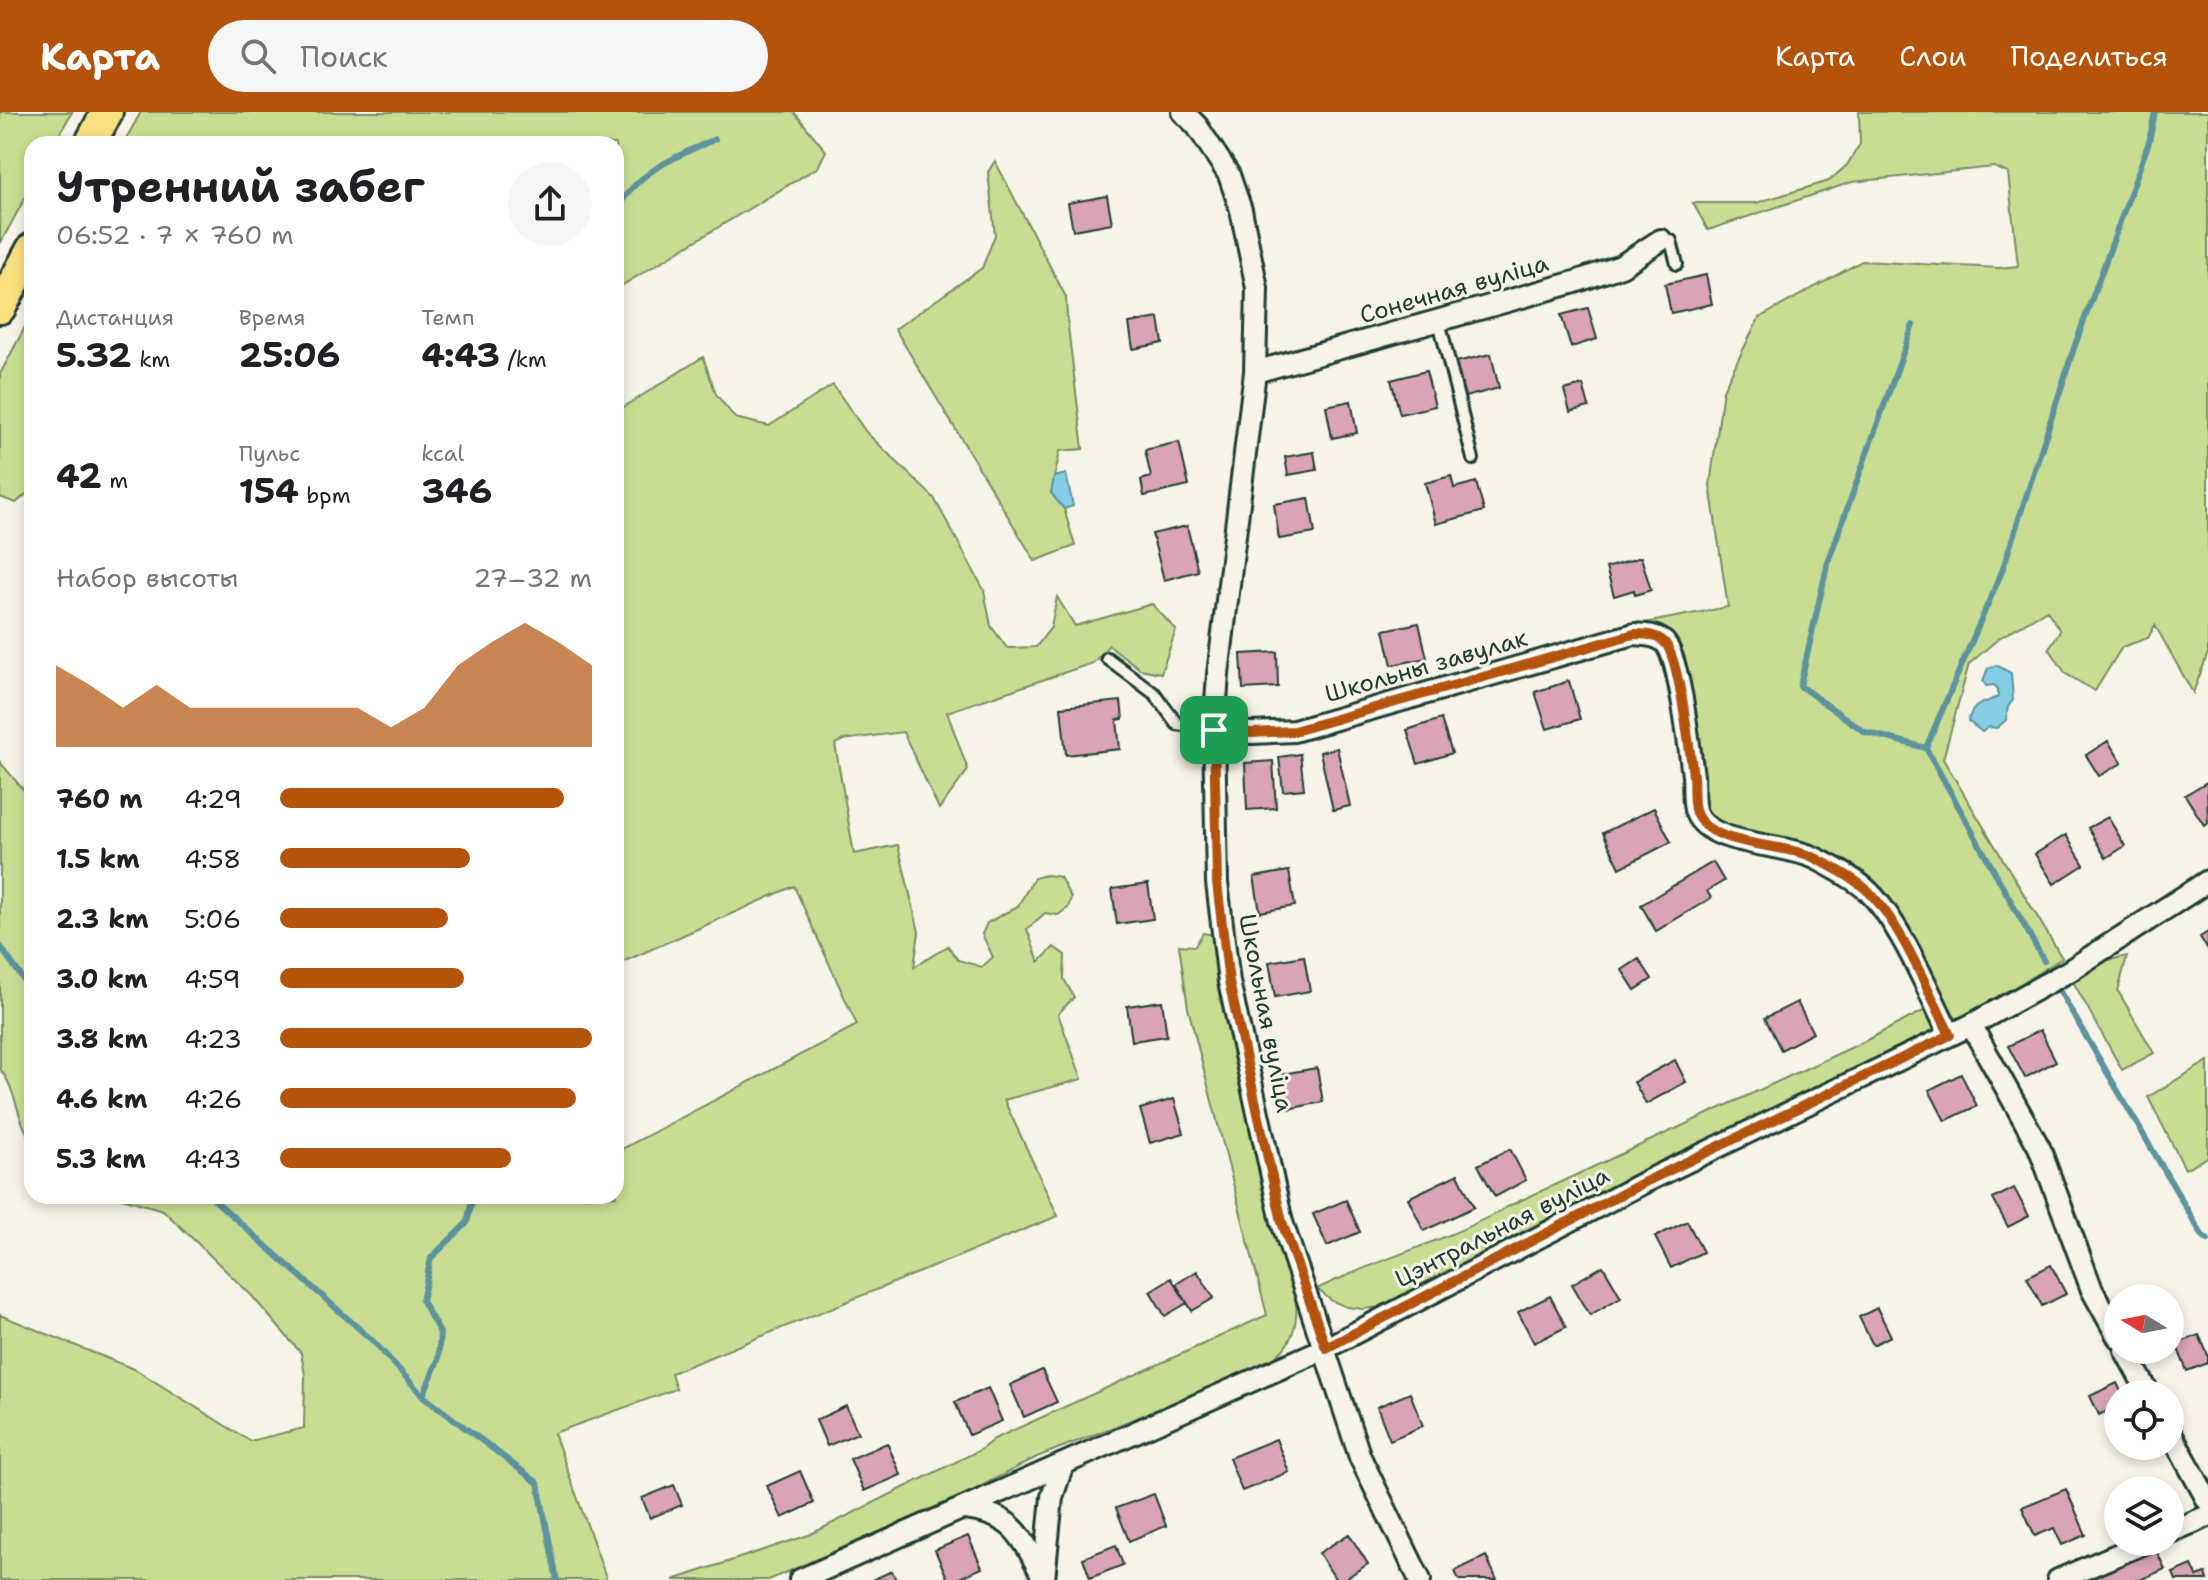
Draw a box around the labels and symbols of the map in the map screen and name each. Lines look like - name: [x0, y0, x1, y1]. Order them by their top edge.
- street label: Сонечная вуліца: [1356, 247, 1552, 331]
- street label: Школьны завулак: [1321, 622, 1531, 710]
- pin: [1180, 696, 1248, 764]
- street label: Школьная вуліца: [1231, 911, 1301, 1115]
- street label: Цэнтральная вуліца: [1389, 1159, 1615, 1295]
- north arrow: [2104, 1284, 2184, 1364]

